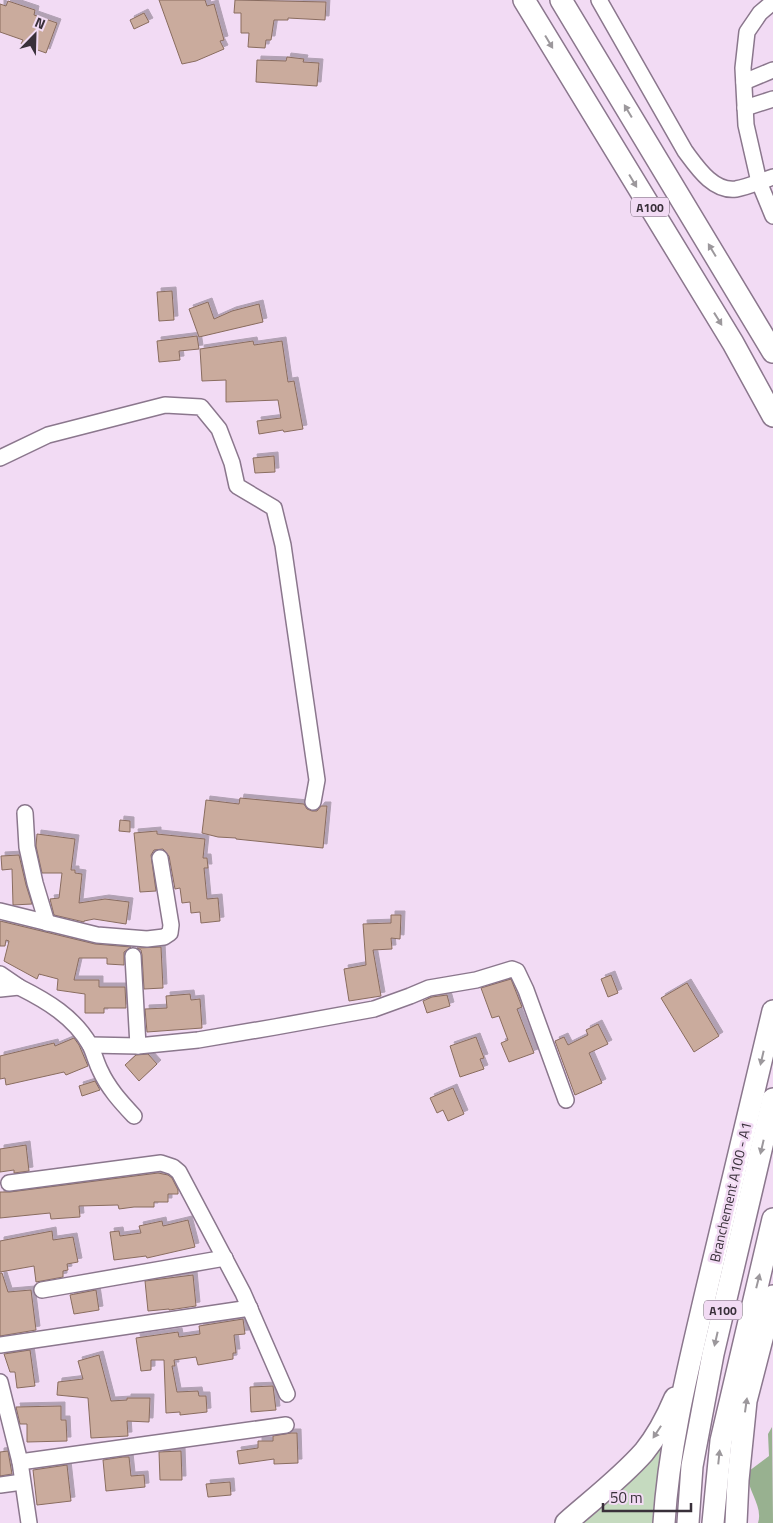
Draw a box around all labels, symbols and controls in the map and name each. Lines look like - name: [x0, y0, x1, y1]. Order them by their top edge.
- north arrow: [10, 10, 60, 60]
- text: N: [32, 11, 49, 34]
- one-way arrow: [544, 35, 553, 48]
- one-way arrow: [623, 104, 632, 117]
- one-way arrow: [629, 174, 638, 187]
- road number: A100: [631, 198, 669, 216]
- one-way arrow: [707, 243, 716, 256]
- one-way arrow: [713, 313, 723, 326]
- one-way arrow: [758, 1051, 766, 1066]
- street label: Branchement A100 - A1: [704, 1120, 756, 1264]
- one-way arrow: [758, 1139, 766, 1154]
- one-way arrow: [754, 1274, 762, 1289]
- road number: A100: [704, 1300, 742, 1320]
- one-way arrow: [712, 1331, 720, 1346]
- one-way arrow: [742, 1396, 750, 1412]
- one-way arrow: [652, 1425, 662, 1439]
- one-way arrow: [715, 1449, 723, 1465]
- scale bar: [603, 1480, 690, 1512]
- text: 50 m: [610, 1486, 643, 1509]

